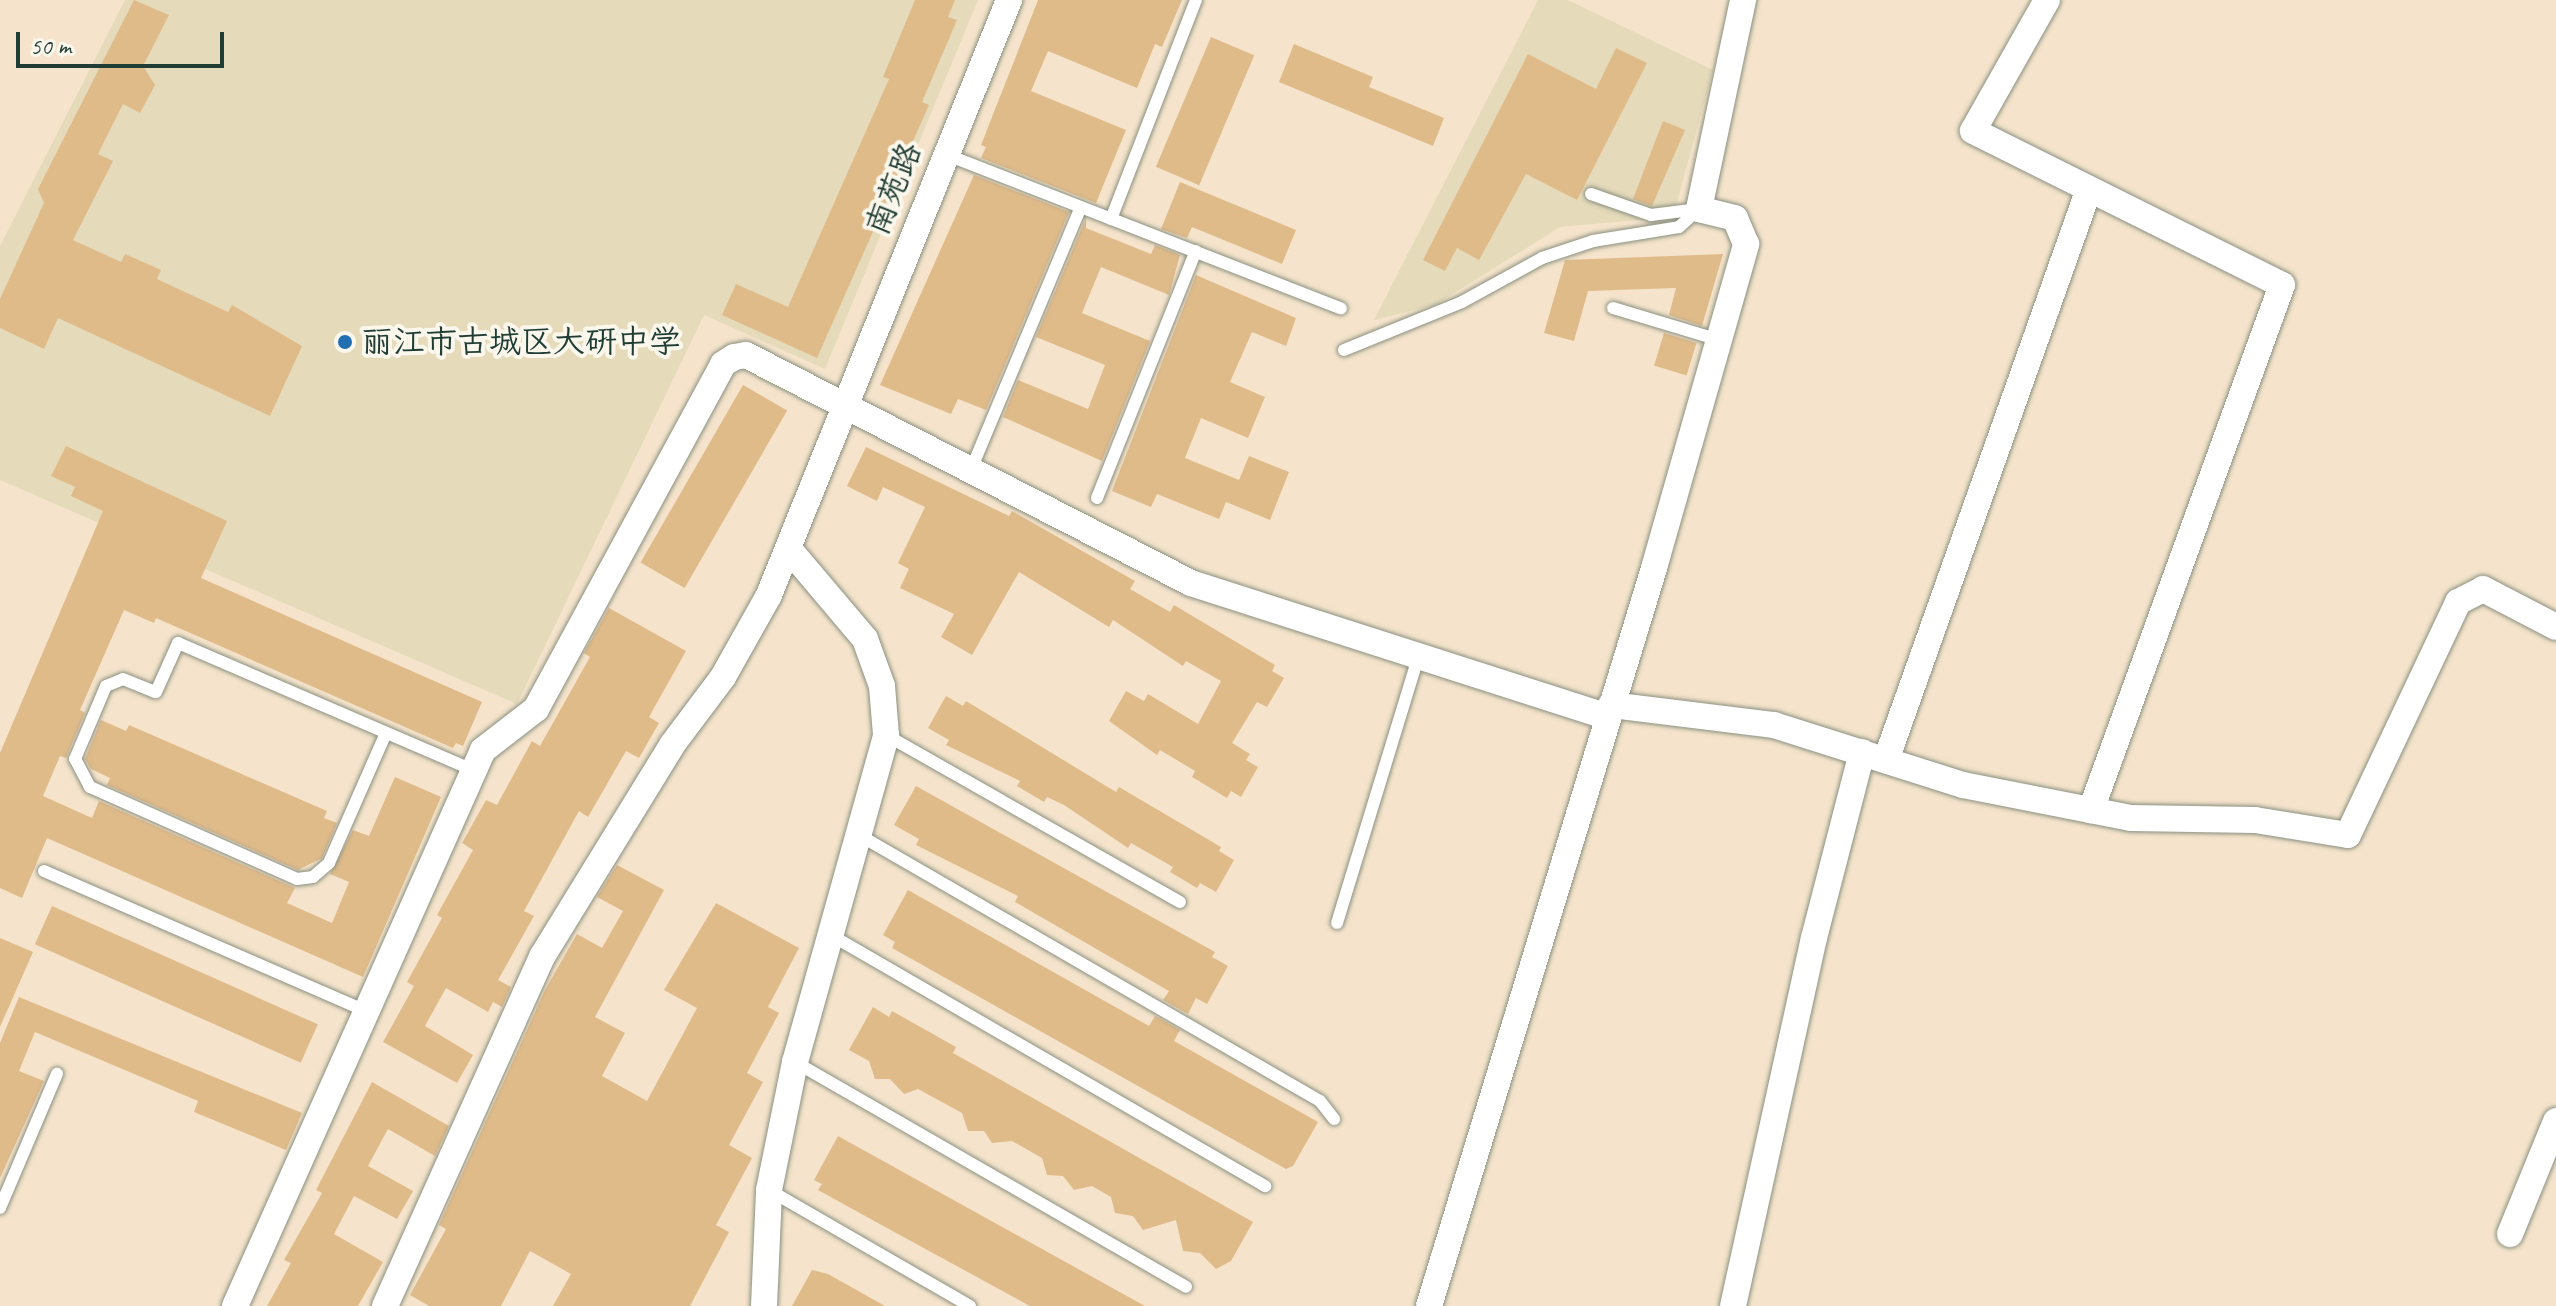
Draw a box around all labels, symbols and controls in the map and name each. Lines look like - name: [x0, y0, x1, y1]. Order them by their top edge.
- scale bar: [20, 16, 228, 66]
- text: 50 m: [30, 31, 71, 61]
- street label: 南苑路: [858, 137, 930, 241]
- place label: 丽江市古城区大研中学: [361, 323, 681, 361]
- marker: 丽江市古城区大研中学: [336, 333, 354, 351]

